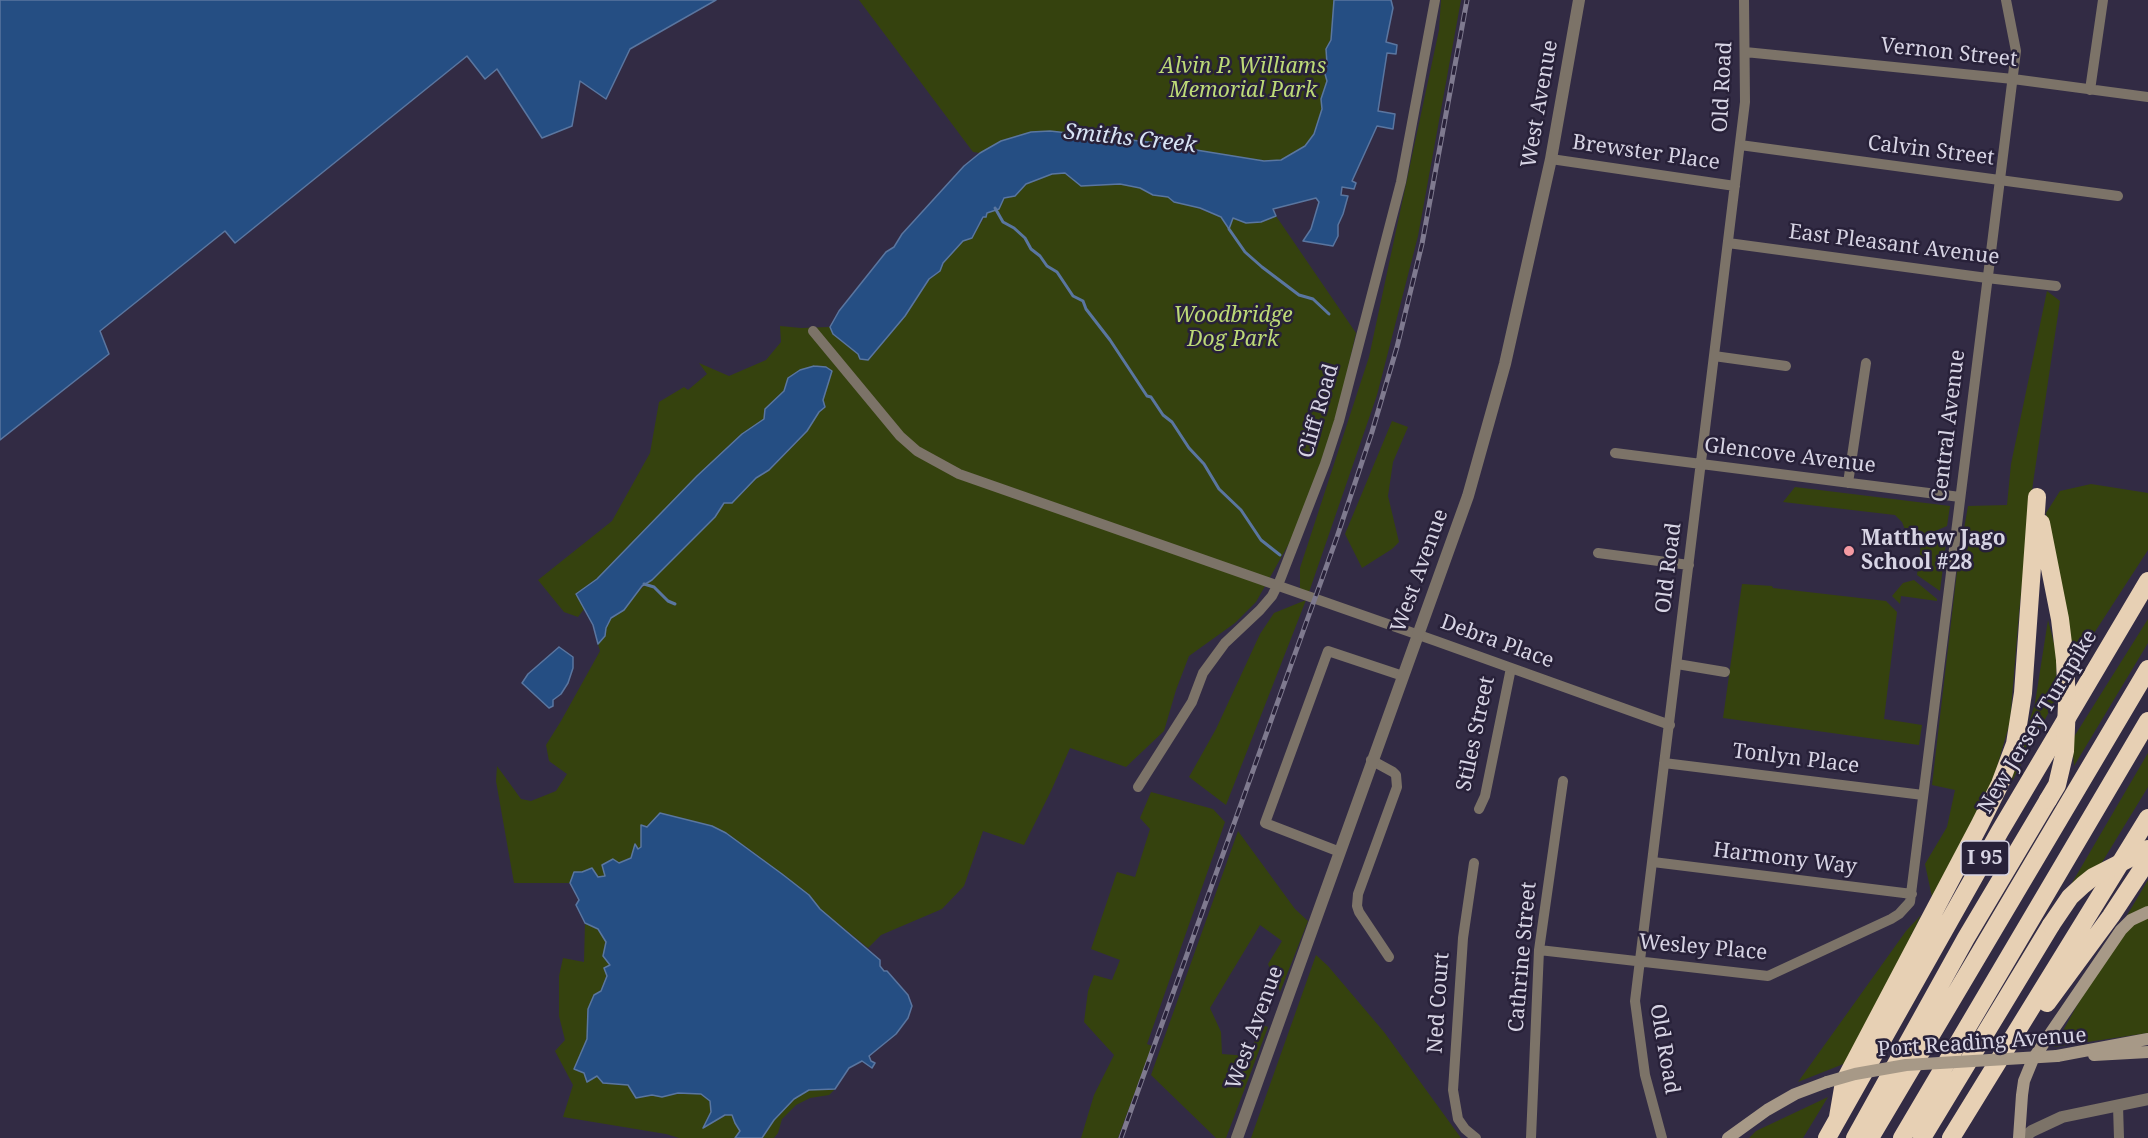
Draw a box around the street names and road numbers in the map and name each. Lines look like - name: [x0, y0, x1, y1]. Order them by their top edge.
- street label: Vernon Street: [1879, 33, 2019, 73]
- street label: West Avenue: [1516, 38, 1564, 170]
- street label: Old Road: [1708, 41, 1738, 133]
- street label: Brewster Place: [1570, 130, 1722, 176]
- street label: Calvin Street: [1866, 131, 1996, 171]
- street label: East Pleasant Avenue: [1787, 220, 2001, 270]
- street label: Central Avenue: [1927, 348, 1971, 504]
- street label: Cliff Road: [1294, 361, 1344, 461]
- street label: Glencove Avenue: [1703, 433, 1877, 479]
- street label: West Avenue: [1386, 506, 1454, 636]
- street label: Old Road: [1651, 521, 1687, 615]
- street label: Debra Place: [1437, 610, 1557, 674]
- street label: New Jersey Turnpike: [1973, 626, 2103, 818]
- street label: Stiles Street: [1452, 674, 1500, 794]
- street label: Tonlyn Place: [1731, 739, 1861, 779]
- street label: Harmony Way: [1712, 838, 1858, 880]
- road number: I 95: [1961, 841, 2009, 875]
- street label: Cathrine Street: [1504, 881, 1542, 1033]
- street label: Wesley Place: [1638, 930, 1768, 966]
- street label: Ned Court: [1423, 952, 1455, 1054]
- street label: West Avenue: [1221, 963, 1289, 1093]
- street label: Old Road: [1644, 1002, 1684, 1096]
- street label: Port Reading Avenue: [1877, 1023, 2087, 1063]

